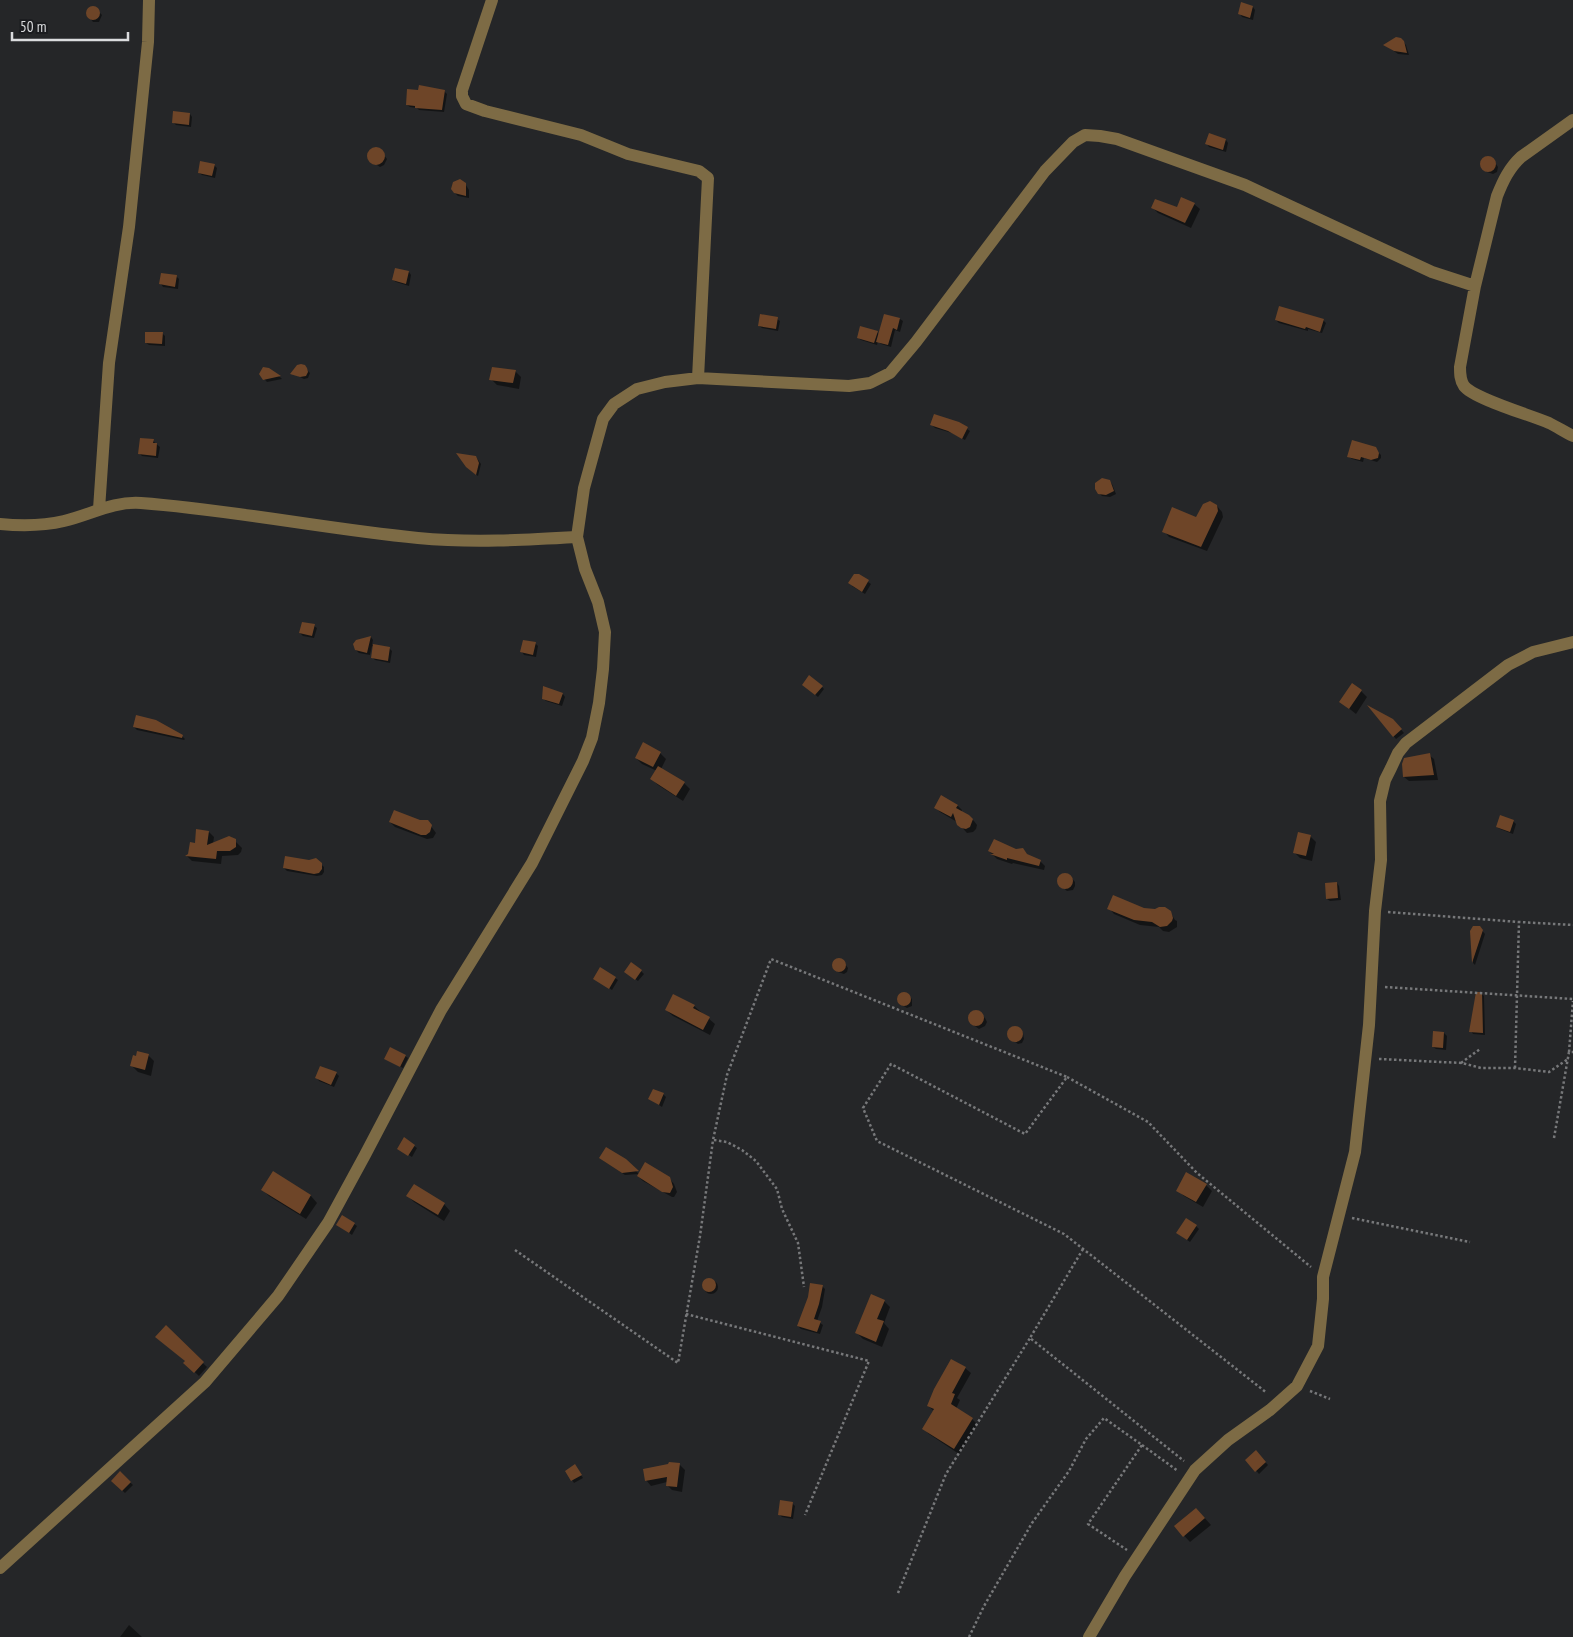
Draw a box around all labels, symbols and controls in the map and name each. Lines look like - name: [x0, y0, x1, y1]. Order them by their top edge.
- scale bar: [12, 10, 129, 42]
- text: 50 m: [20, 17, 46, 36]

